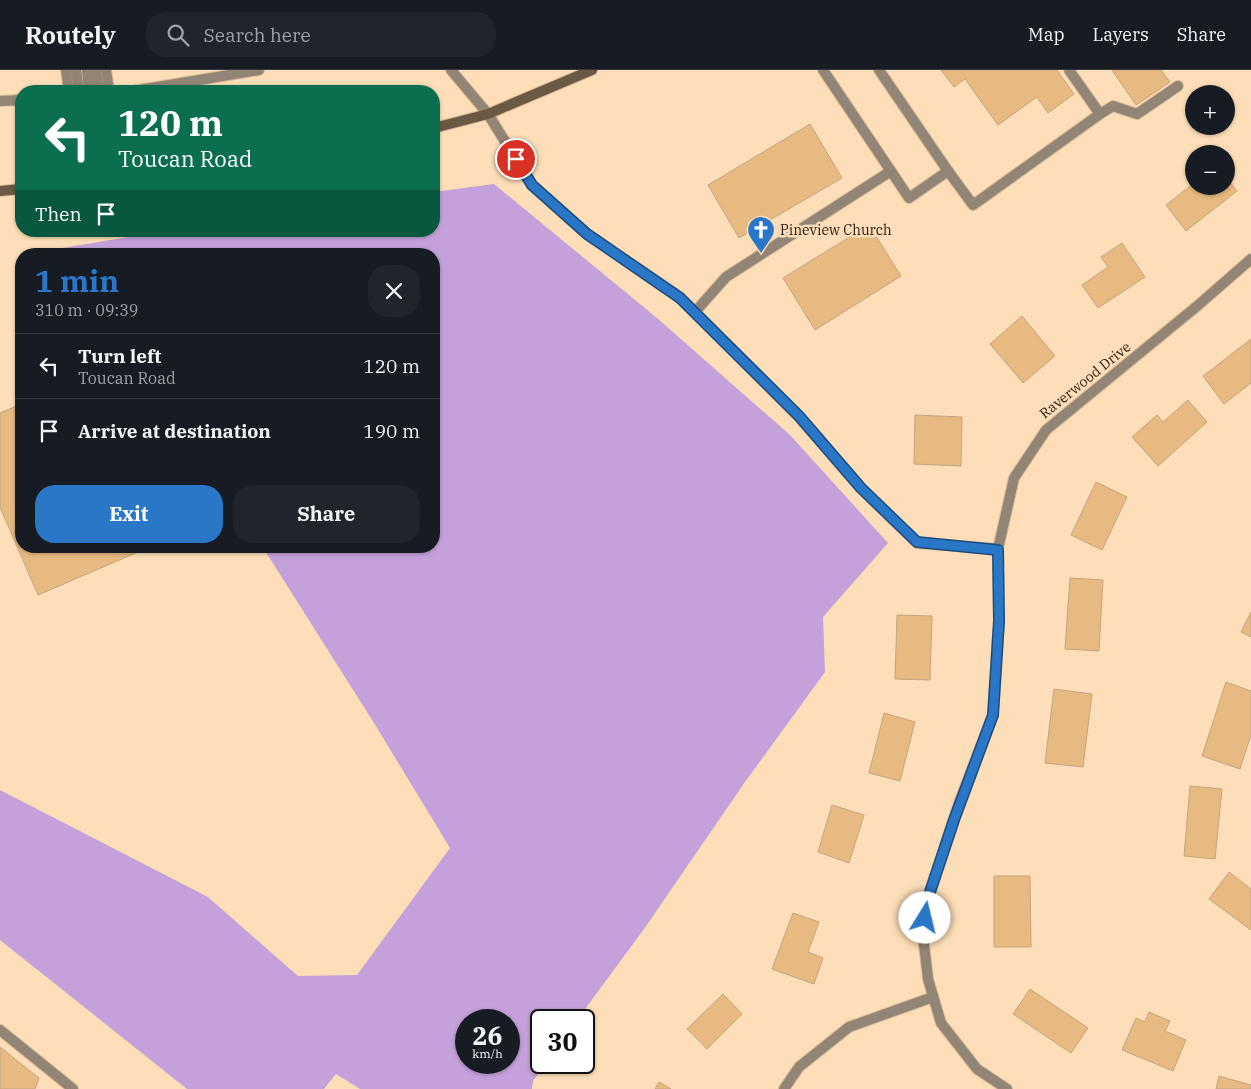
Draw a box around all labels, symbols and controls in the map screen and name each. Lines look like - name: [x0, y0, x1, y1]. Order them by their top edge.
- search box: [146, 12, 496, 57]
- text: Routely: [25, 19, 116, 51]
- icon: search: [164, 21, 192, 49]
- text: Search here: [204, 23, 311, 47]
- text: Map: [1028, 23, 1065, 46]
- text: Layers: [1093, 23, 1149, 46]
- text: Share: [1177, 23, 1226, 46]
- map controls: [1185, 85, 1235, 195]
- button: +: [1185, 85, 1235, 135]
- text: 120 m: [118, 100, 223, 146]
- icon: left: [35, 105, 100, 170]
- pin: [495, 138, 537, 180]
- text: Toucan Road: [118, 144, 252, 173]
- icon: arrive: [502, 145, 530, 173]
- button: −: [1185, 145, 1235, 195]
- icon: arrive: [92, 200, 120, 228]
- text: Then: [35, 202, 82, 226]
- church icon: Pineview Church: [746, 215, 776, 254]
- place label: Pineview Church: [780, 221, 892, 239]
- text: 1 min: [35, 261, 119, 300]
- button: close: [368, 265, 420, 317]
- text: 310 m · 09:39: [35, 300, 138, 320]
- street label: Raverwood Drive: [1036, 338, 1134, 422]
- text: Turn left: [78, 344, 161, 368]
- icon: left: [35, 352, 63, 380]
- text: 120 m: [363, 354, 420, 378]
- text: Toucan Road: [78, 368, 176, 388]
- icon: arrive: [35, 417, 63, 445]
- text: Arrive at destination: [78, 419, 271, 443]
- text: 190 m: [363, 419, 420, 443]
- button: Exit: [35, 485, 223, 543]
- button: Share: [233, 485, 420, 543]
- position arrow: [898, 891, 950, 943]
- speed limit sign: 30: [530, 1009, 595, 1074]
- text: 26: [472, 1019, 503, 1052]
- text: km/h: [472, 1046, 503, 1061]

